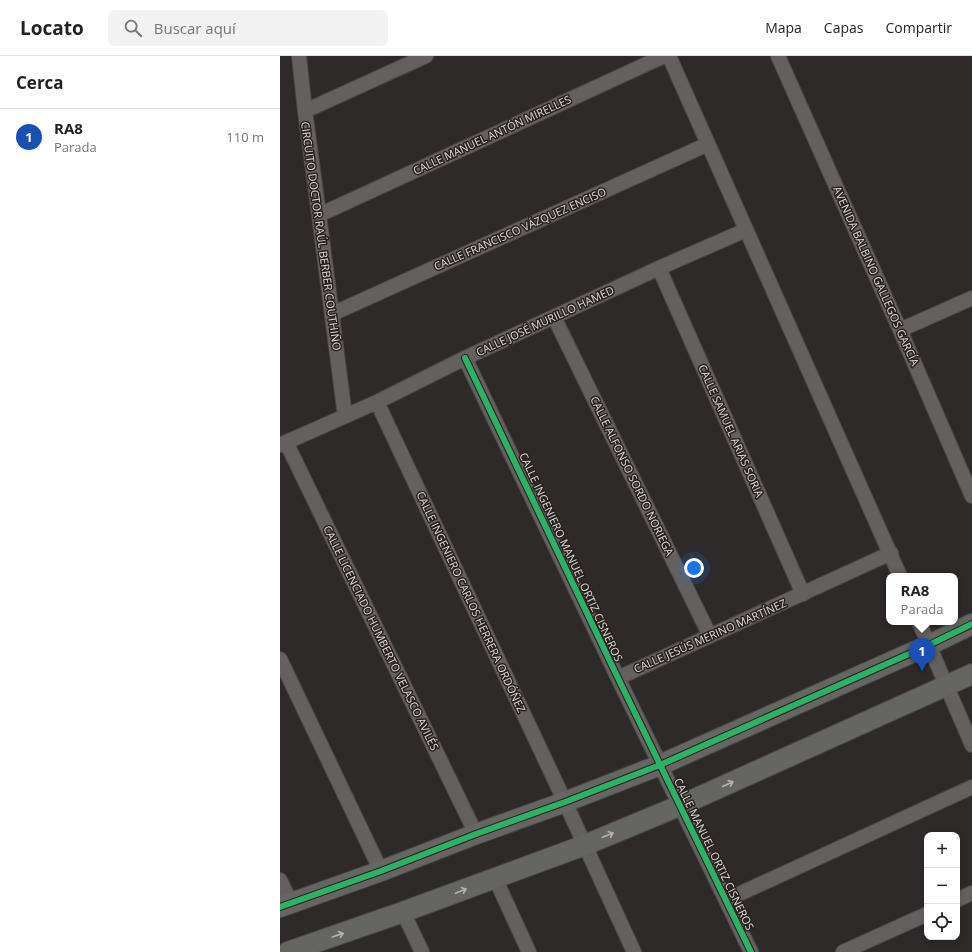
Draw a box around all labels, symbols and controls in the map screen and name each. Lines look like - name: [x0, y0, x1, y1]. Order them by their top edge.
- search box: [108, 10, 388, 46]
- text: Locato: [20, 15, 84, 41]
- icon: search: [122, 17, 144, 39]
- text: Buscar aquí: [154, 18, 236, 38]
- text: Mapa: [765, 18, 802, 37]
- text: Capas: [824, 18, 863, 37]
- text: Compartir: [885, 18, 952, 37]
- text: Cerca: [16, 71, 64, 94]
- street label: CALLE MANUEL ANTÓN MIRELLES: [410, 91, 573, 178]
- text: RA8: [54, 118, 83, 138]
- street label: CIRCUITO DOCTOR RAÚL BERBER COUTHIÑO: [298, 121, 345, 351]
- text: 1: [25, 128, 33, 146]
- text: 110 m: [226, 128, 264, 146]
- text: Parada: [54, 138, 97, 156]
- street label: CALLE FRANCISCO VÁZQUEZ ENCISO: [431, 184, 608, 273]
- street label: AVENIDA BALBINO GALLEGOS GARCÍA: [830, 184, 923, 368]
- street label: CALLE JOSÉ MURILLO HAMED: [473, 282, 616, 359]
- street label: CALLE SAMUEL ARIAS SORIA: [695, 362, 768, 500]
- street label: CALLE ALFONSO SORDO NORIEGA: [587, 394, 678, 558]
- street label: CALLE INGENIERO MANUEL ORTIZ CISNEROS: [516, 450, 627, 664]
- street label: CALLE INGENIERO CARLOS HERRERA ORDÓÑEZ: [413, 489, 529, 715]
- street label: CALLE LICENCIADO HUMBERTO VELASCO AVILÉS: [320, 523, 443, 753]
- your location: [684, 558, 704, 578]
- popup: [886, 573, 958, 625]
- text: RA8: [901, 580, 929, 600]
- street label: CALLE JESÚS MERINO MARTÍNEZ: [631, 595, 788, 676]
- text: Parada: [901, 600, 943, 618]
- pin: 1: [909, 638, 935, 671]
- street label: CALLE MANUEL ORTIZ CISNEROS: [671, 775, 758, 932]
- one-way arrow: [721, 780, 733, 787]
- one-way arrow: [602, 831, 614, 838]
- map controls: [924, 832, 960, 940]
- button: +: [924, 832, 960, 868]
- button: −: [924, 868, 960, 904]
- one-way arrow: [454, 886, 466, 894]
- button: locate: [924, 904, 960, 940]
- one-way arrow: [332, 930, 344, 938]

